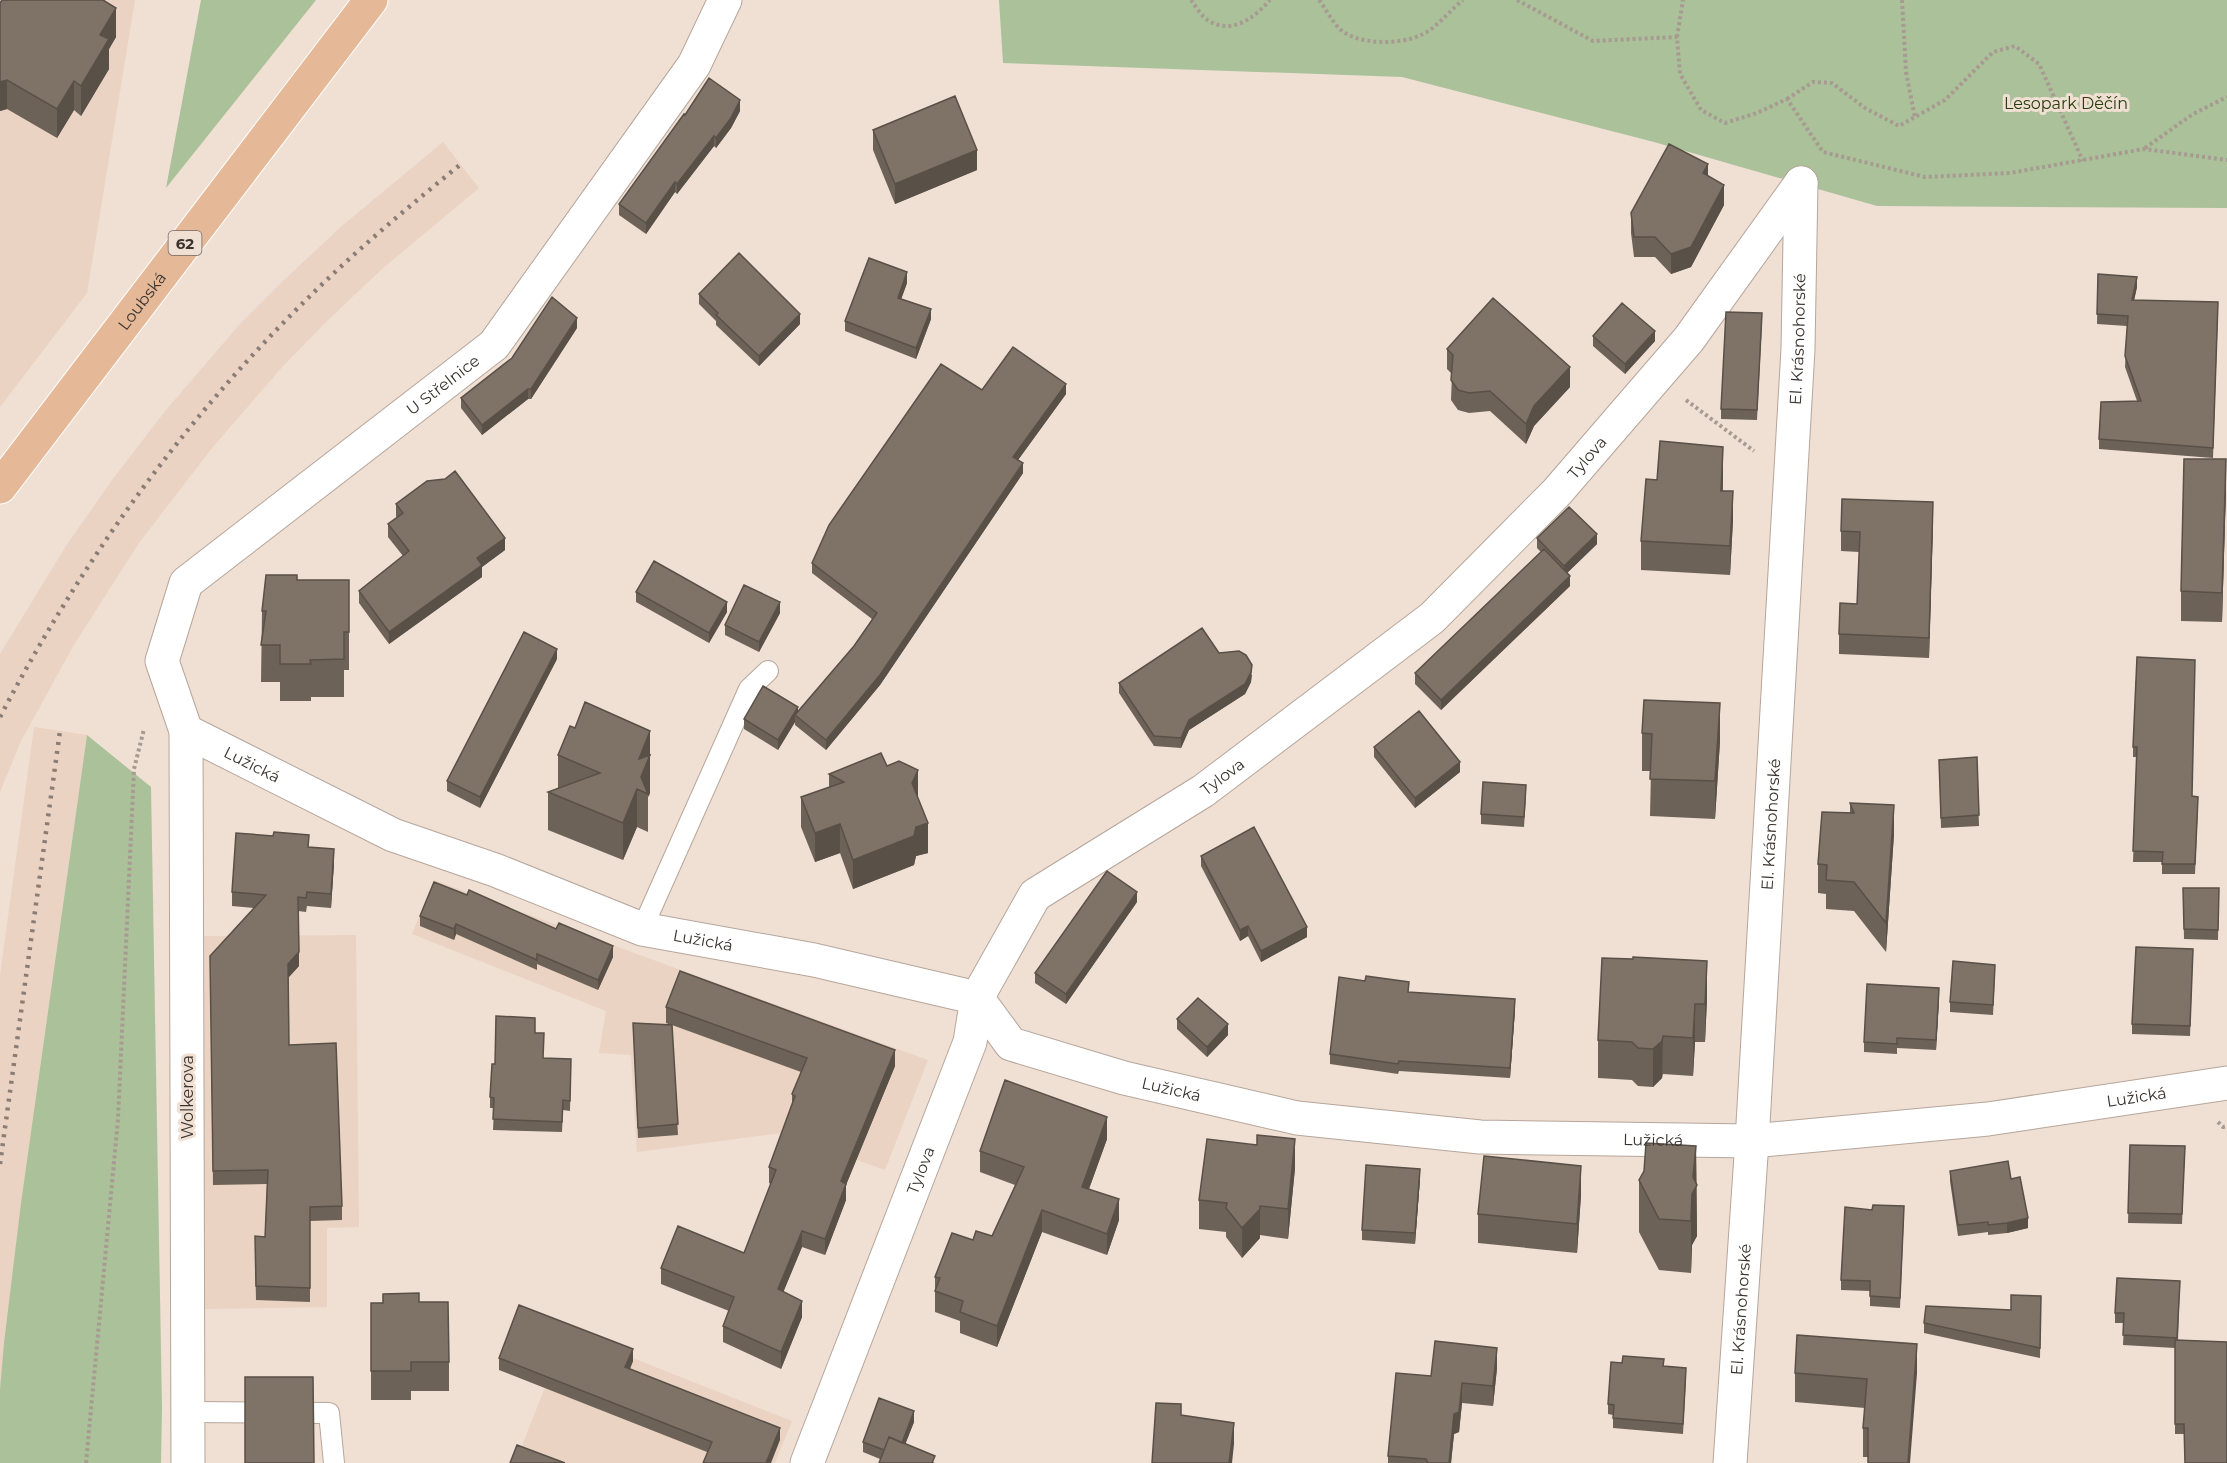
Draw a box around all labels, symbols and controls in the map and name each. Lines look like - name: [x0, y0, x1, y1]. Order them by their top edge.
- park label: Lesopark Děčín: [2004, 94, 2128, 113]
- road number: 62: [168, 231, 201, 255]
- street label: Loubská: [114, 268, 170, 334]
- street label: El. Krásnohorské: [1785, 273, 1809, 405]
- street label: U Střelnice: [402, 351, 483, 419]
- street label: Tylova: [1563, 432, 1610, 482]
- street label: Lužická: [221, 742, 283, 786]
- street label: Tylova: [1197, 754, 1248, 799]
- street label: El. Krásnohorské: [1757, 758, 1784, 891]
- street label: Lužická: [672, 925, 735, 955]
- street label: Wolkerova: [178, 1055, 197, 1139]
- street label: Lužická: [1140, 1073, 1203, 1105]
- street label: Lužická: [2105, 1083, 2168, 1111]
- street label: Lužická: [1623, 1130, 1684, 1149]
- street label: Tylova: [903, 1144, 938, 1197]
- street label: El. Krásnohorské: [1727, 1243, 1754, 1376]

